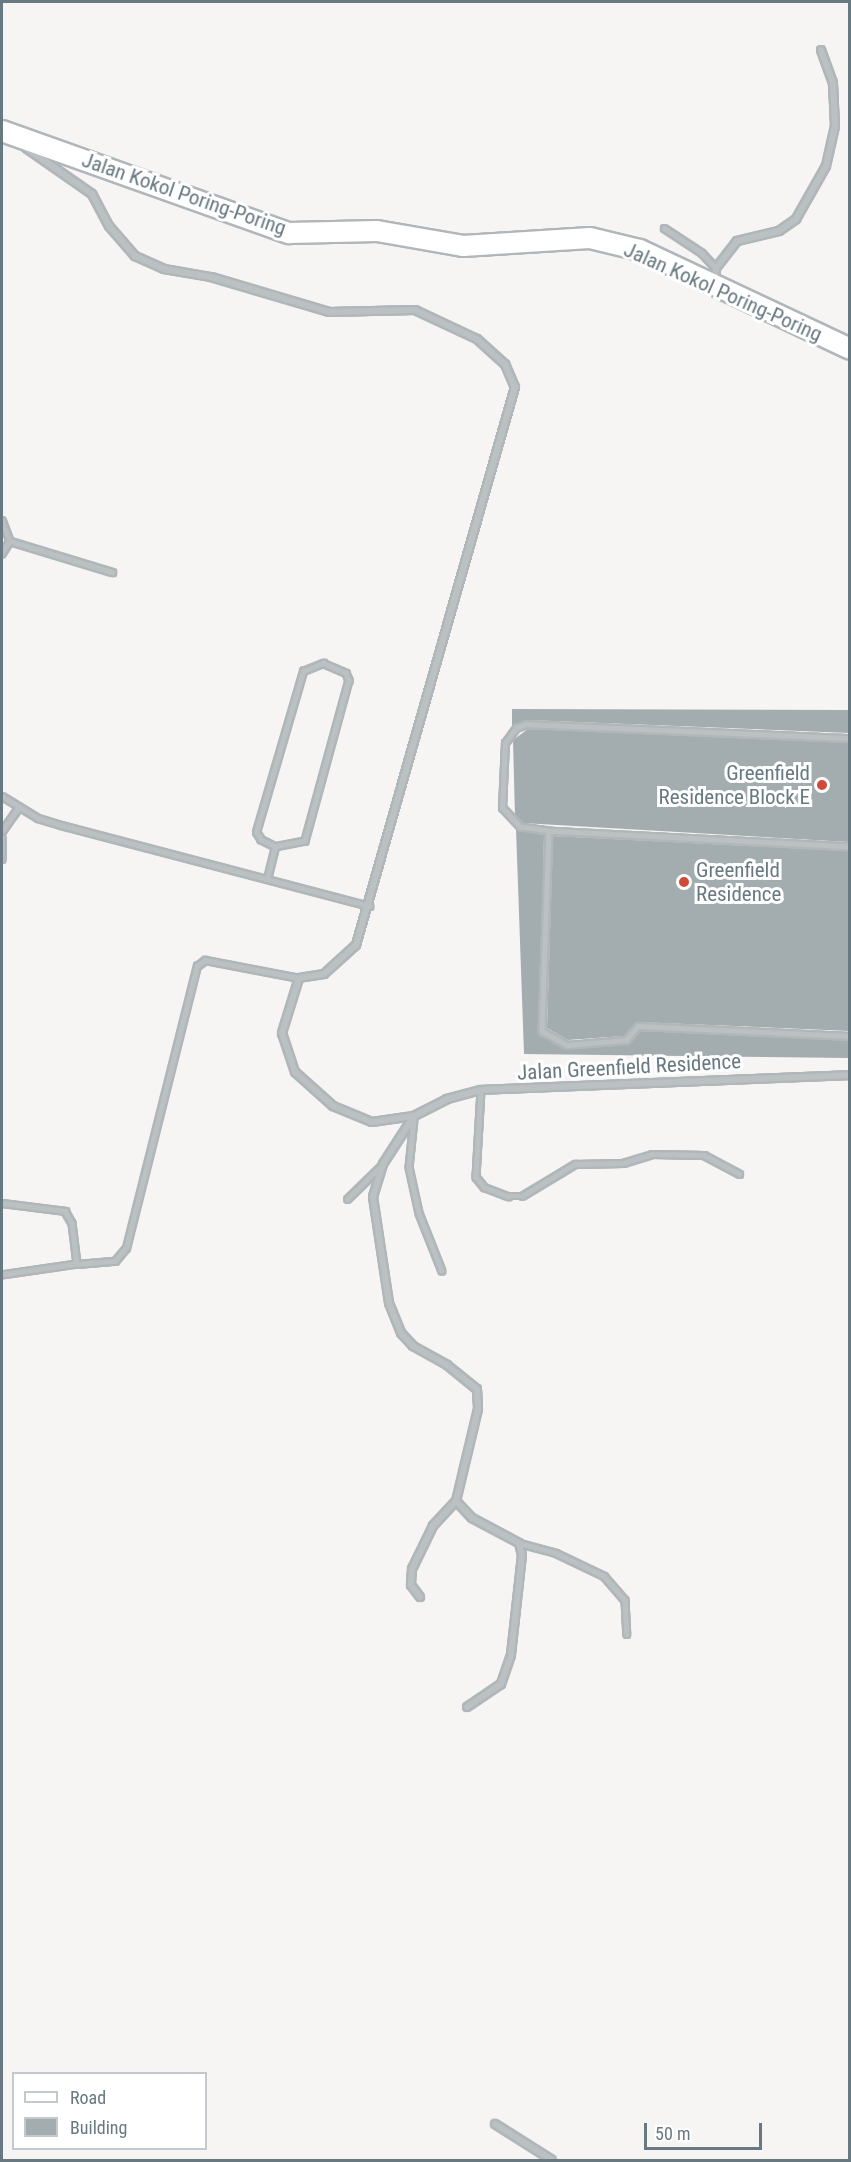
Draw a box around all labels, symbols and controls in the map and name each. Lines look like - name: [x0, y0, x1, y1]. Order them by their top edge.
- street label: Jalan Kokol Poring-Poring: [79, 147, 289, 241]
- street label: Jalan Kokol Poring-Poring: [620, 237, 826, 347]
- place label: Greenfield Residence Block E: [659, 760, 810, 810]
- marker: Greenfield Residence Block E: [815, 778, 829, 792]
- place label: Greenfield Residence: [696, 857, 781, 907]
- marker: Greenfield Residence: [677, 875, 691, 889]
- street label: Jalan Greenfield Residence: [516, 1049, 742, 1085]
- legend: [12, 2072, 207, 2150]
- text: Road: [70, 2087, 106, 2108]
- scale bar: [647, 2111, 766, 2149]
- text: Building: [70, 2117, 127, 2138]
- text: 50 m: [655, 2123, 690, 2144]

